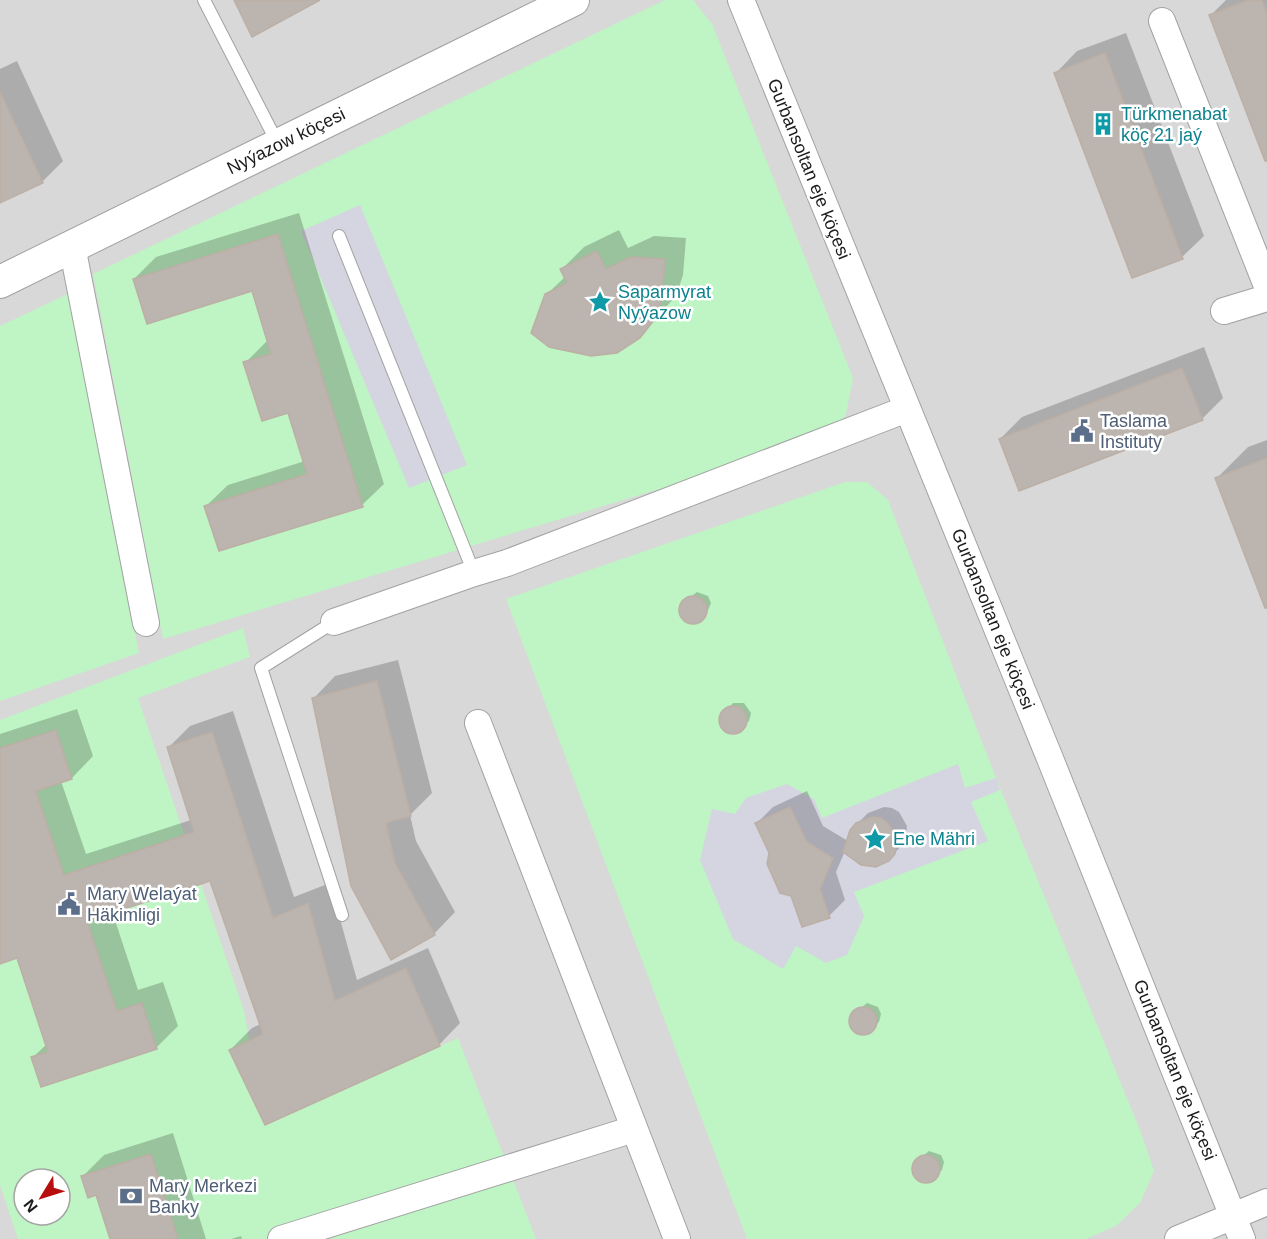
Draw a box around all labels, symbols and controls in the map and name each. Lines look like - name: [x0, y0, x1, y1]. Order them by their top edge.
- street label: Gurbansoltan eje köçesi: [764, 76, 854, 262]
- street label: Nyýazow köçesi: [224, 104, 348, 178]
- place label: Türkmenabat köç 21 jaý: [1121, 104, 1227, 145]
- building icon: Türkmenabat köç 21 jaý: [1090, 111, 1116, 137]
- place label: Saparmyrat Nyýazow: [618, 282, 711, 323]
- place icon: Saparmyrat Nyýazow: [587, 289, 613, 315]
- place label: Taslama Instituty: [1100, 411, 1168, 452]
- public building icon: Taslama Instituty: [1069, 418, 1095, 444]
- street label: Gurbansoltan eje köçesi: [948, 526, 1038, 712]
- place icon: Ene Mähri: [862, 826, 888, 852]
- place label: Ene Mähri: [893, 829, 975, 849]
- place label: Mary Welaýat Häkimligi: [87, 884, 197, 925]
- public building icon: Mary Welaýat Häkimligi: [56, 891, 82, 917]
- street label: Gurbansoltan eje köçesi: [1130, 977, 1220, 1163]
- north arrow: [12, 1167, 72, 1227]
- place label: Mary Merkezi Banky: [149, 1176, 257, 1217]
- bank icon: Mary Merkezi Banky: [118, 1183, 144, 1209]
- text: N: [20, 1196, 41, 1216]

